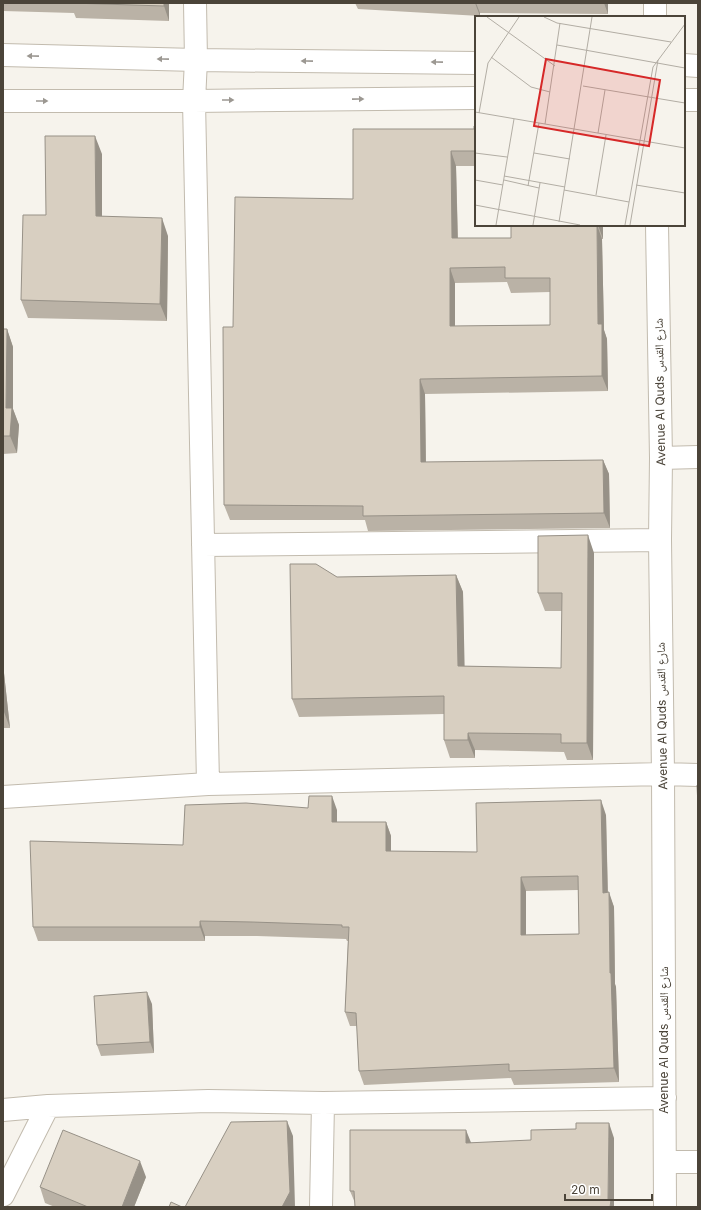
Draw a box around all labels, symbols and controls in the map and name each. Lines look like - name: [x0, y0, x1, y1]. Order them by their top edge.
- inset map: [475, 16, 685, 226]
- one-way arrow: [26, 53, 39, 59]
- one-way arrow: [156, 56, 169, 62]
- one-way arrow: [300, 58, 313, 64]
- one-way arrow: [431, 59, 443, 66]
- one-way arrow: [352, 96, 365, 102]
- one-way arrow: [222, 97, 235, 103]
- one-way arrow: [36, 98, 49, 104]
- street label: Avenue Al Quds شارع القدس: [651, 318, 669, 466]
- street label: Avenue Al Quds شارع القدس: [653, 642, 671, 790]
- street label: Avenue Al Quds شارع القدس: [656, 966, 672, 1114]
- scale bar: [565, 1176, 652, 1202]
- text: 20 m: [571, 1182, 600, 1197]

